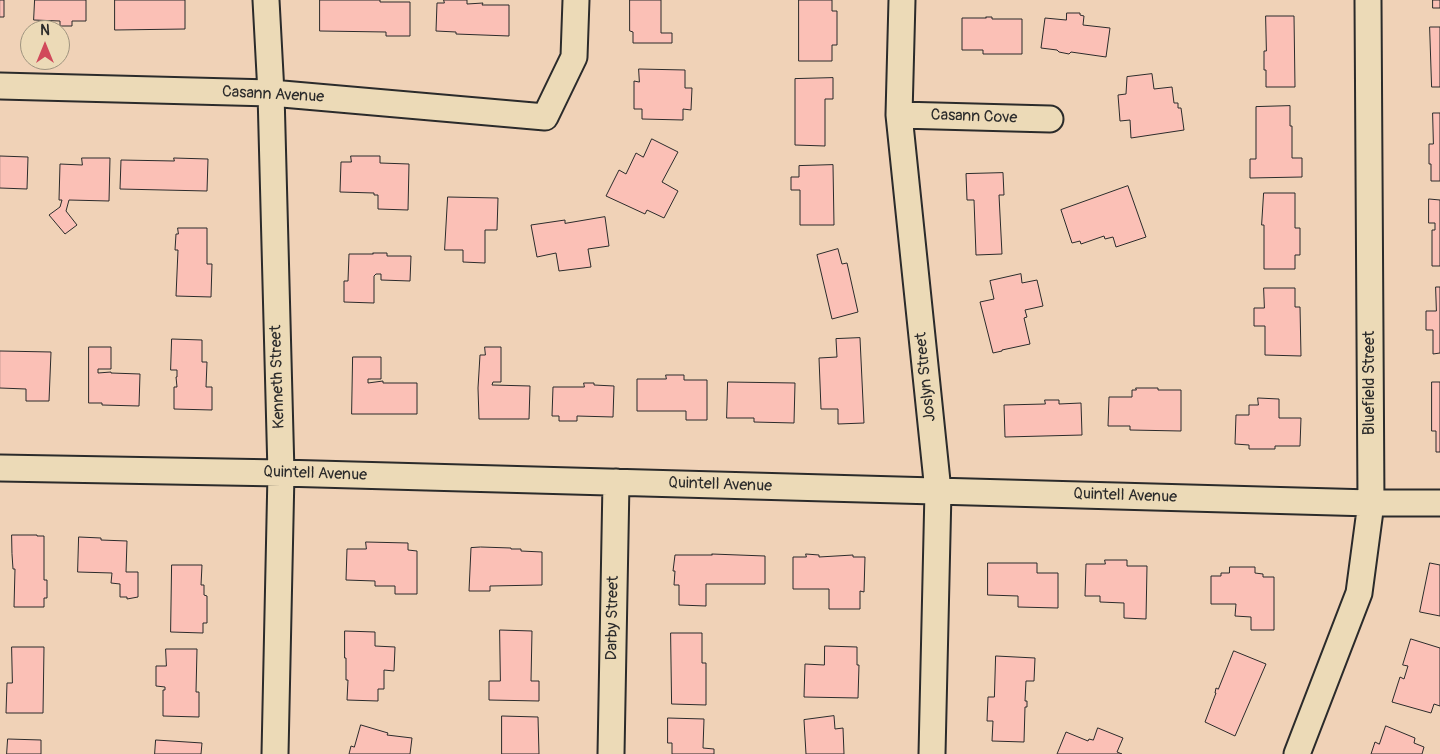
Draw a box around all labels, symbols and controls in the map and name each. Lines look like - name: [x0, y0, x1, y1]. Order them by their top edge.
- north arrow: [20, 20, 70, 70]
- text: N: [40, 22, 50, 39]
- street label: Casann Avenue: [221, 83, 325, 107]
- street label: Casann Cove: [930, 106, 1018, 128]
- street label: Kenneth Street: [267, 325, 289, 429]
- street label: Joslyn Street: [912, 331, 940, 423]
- street label: Bluefield Street: [1360, 331, 1380, 435]
- street label: Quintell Avenue: [263, 463, 367, 485]
- street label: Quintell Avenue: [668, 474, 772, 496]
- street label: Quintell Avenue: [1073, 485, 1177, 507]
- street label: Darby Street: [603, 575, 623, 661]

